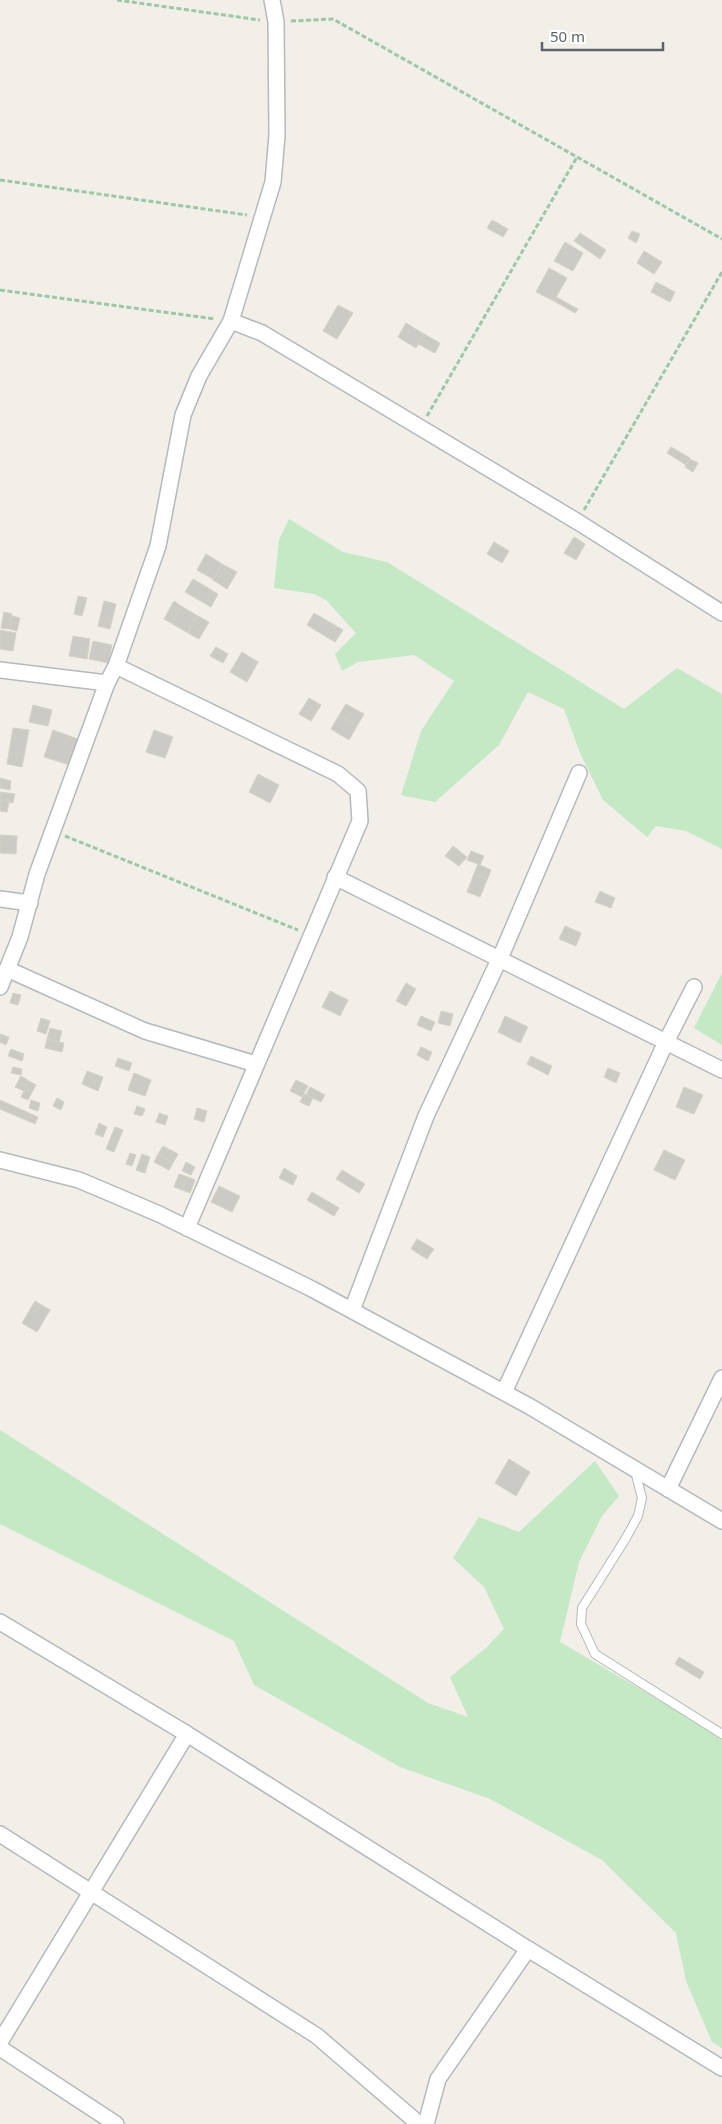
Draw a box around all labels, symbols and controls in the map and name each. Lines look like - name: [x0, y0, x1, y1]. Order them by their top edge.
- scale bar: [542, 20, 663, 52]
- text: 50 m: [550, 26, 585, 46]

